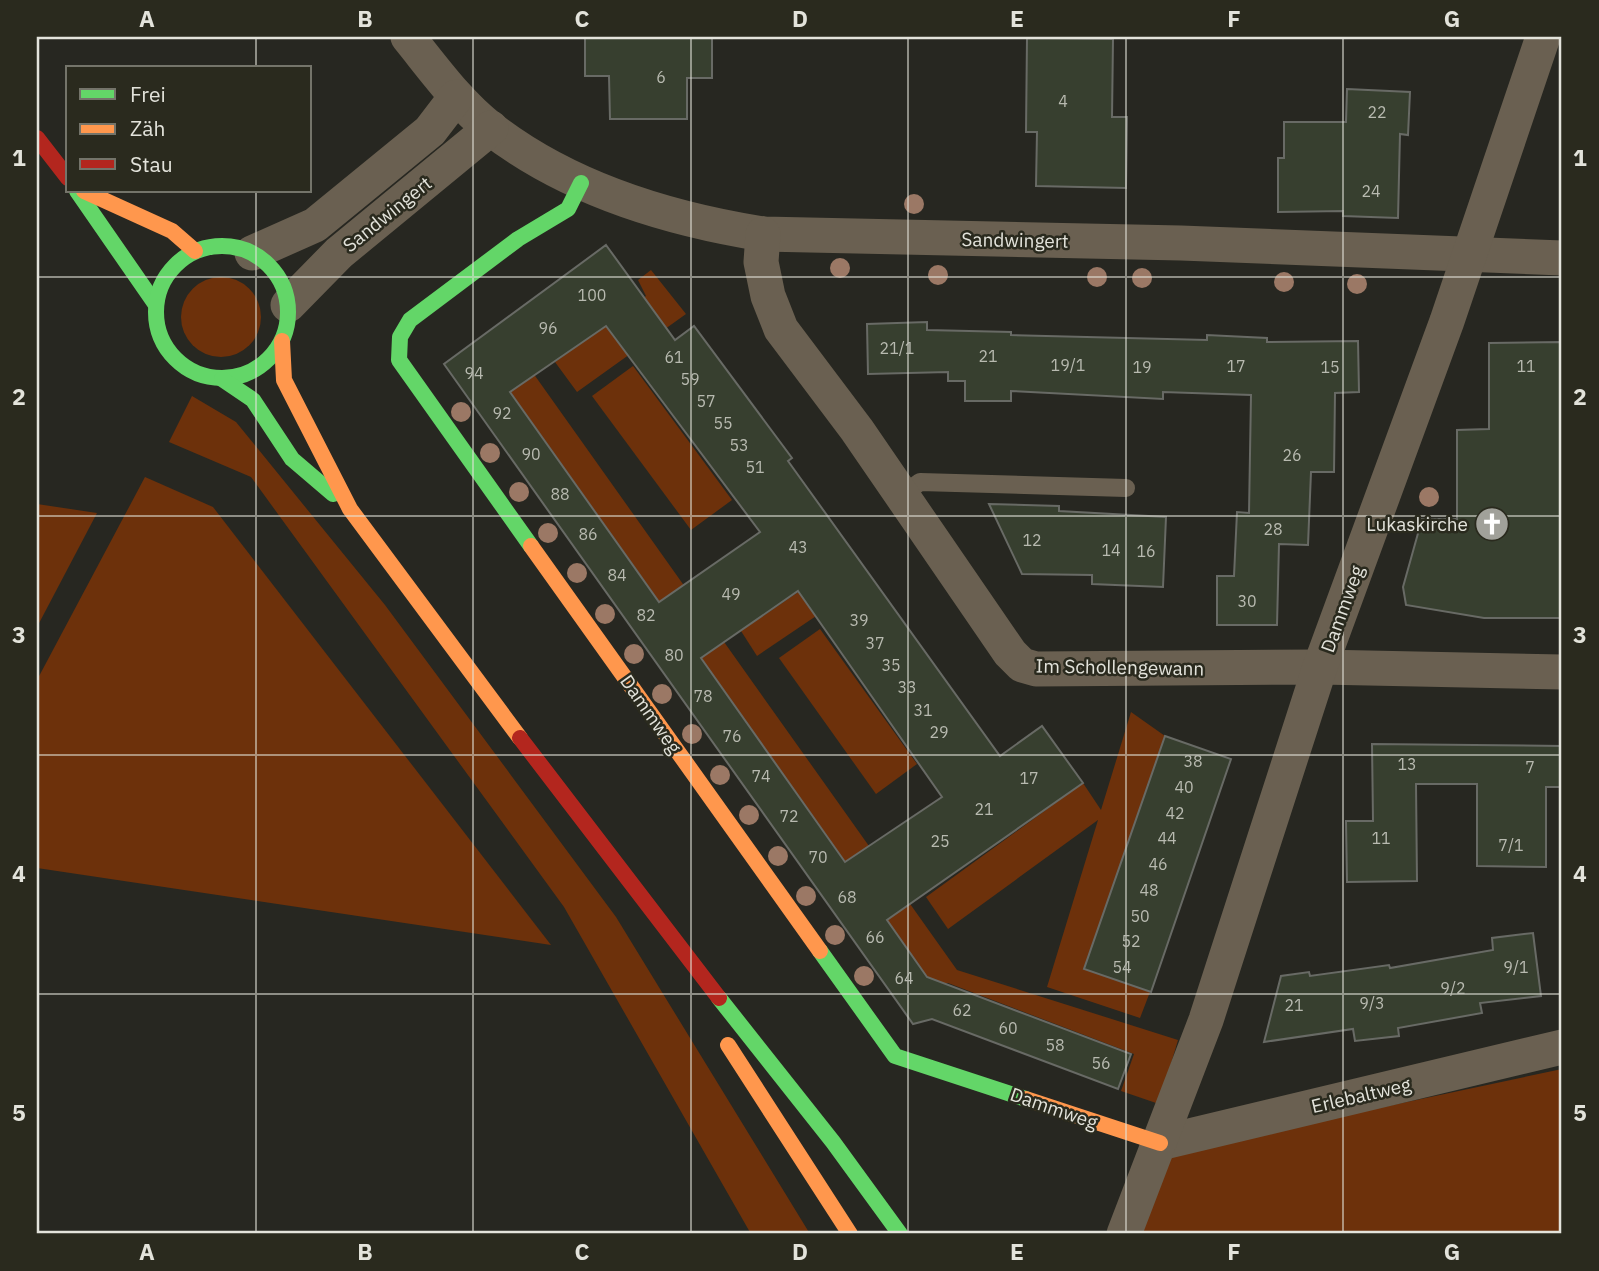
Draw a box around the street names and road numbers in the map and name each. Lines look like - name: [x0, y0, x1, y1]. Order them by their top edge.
- street label: Sandwingert: [338, 171, 436, 257]
- street label: Sandwingert: [961, 227, 1069, 253]
- street label: Dammweg: [1315, 562, 1369, 656]
- street label: Im Schollengewann: [1036, 654, 1204, 680]
- street label: Dammweg: [615, 670, 687, 758]
- street label: Erlebaltweg: [1309, 1072, 1413, 1118]
- street label: Dammweg: [1007, 1082, 1101, 1134]

